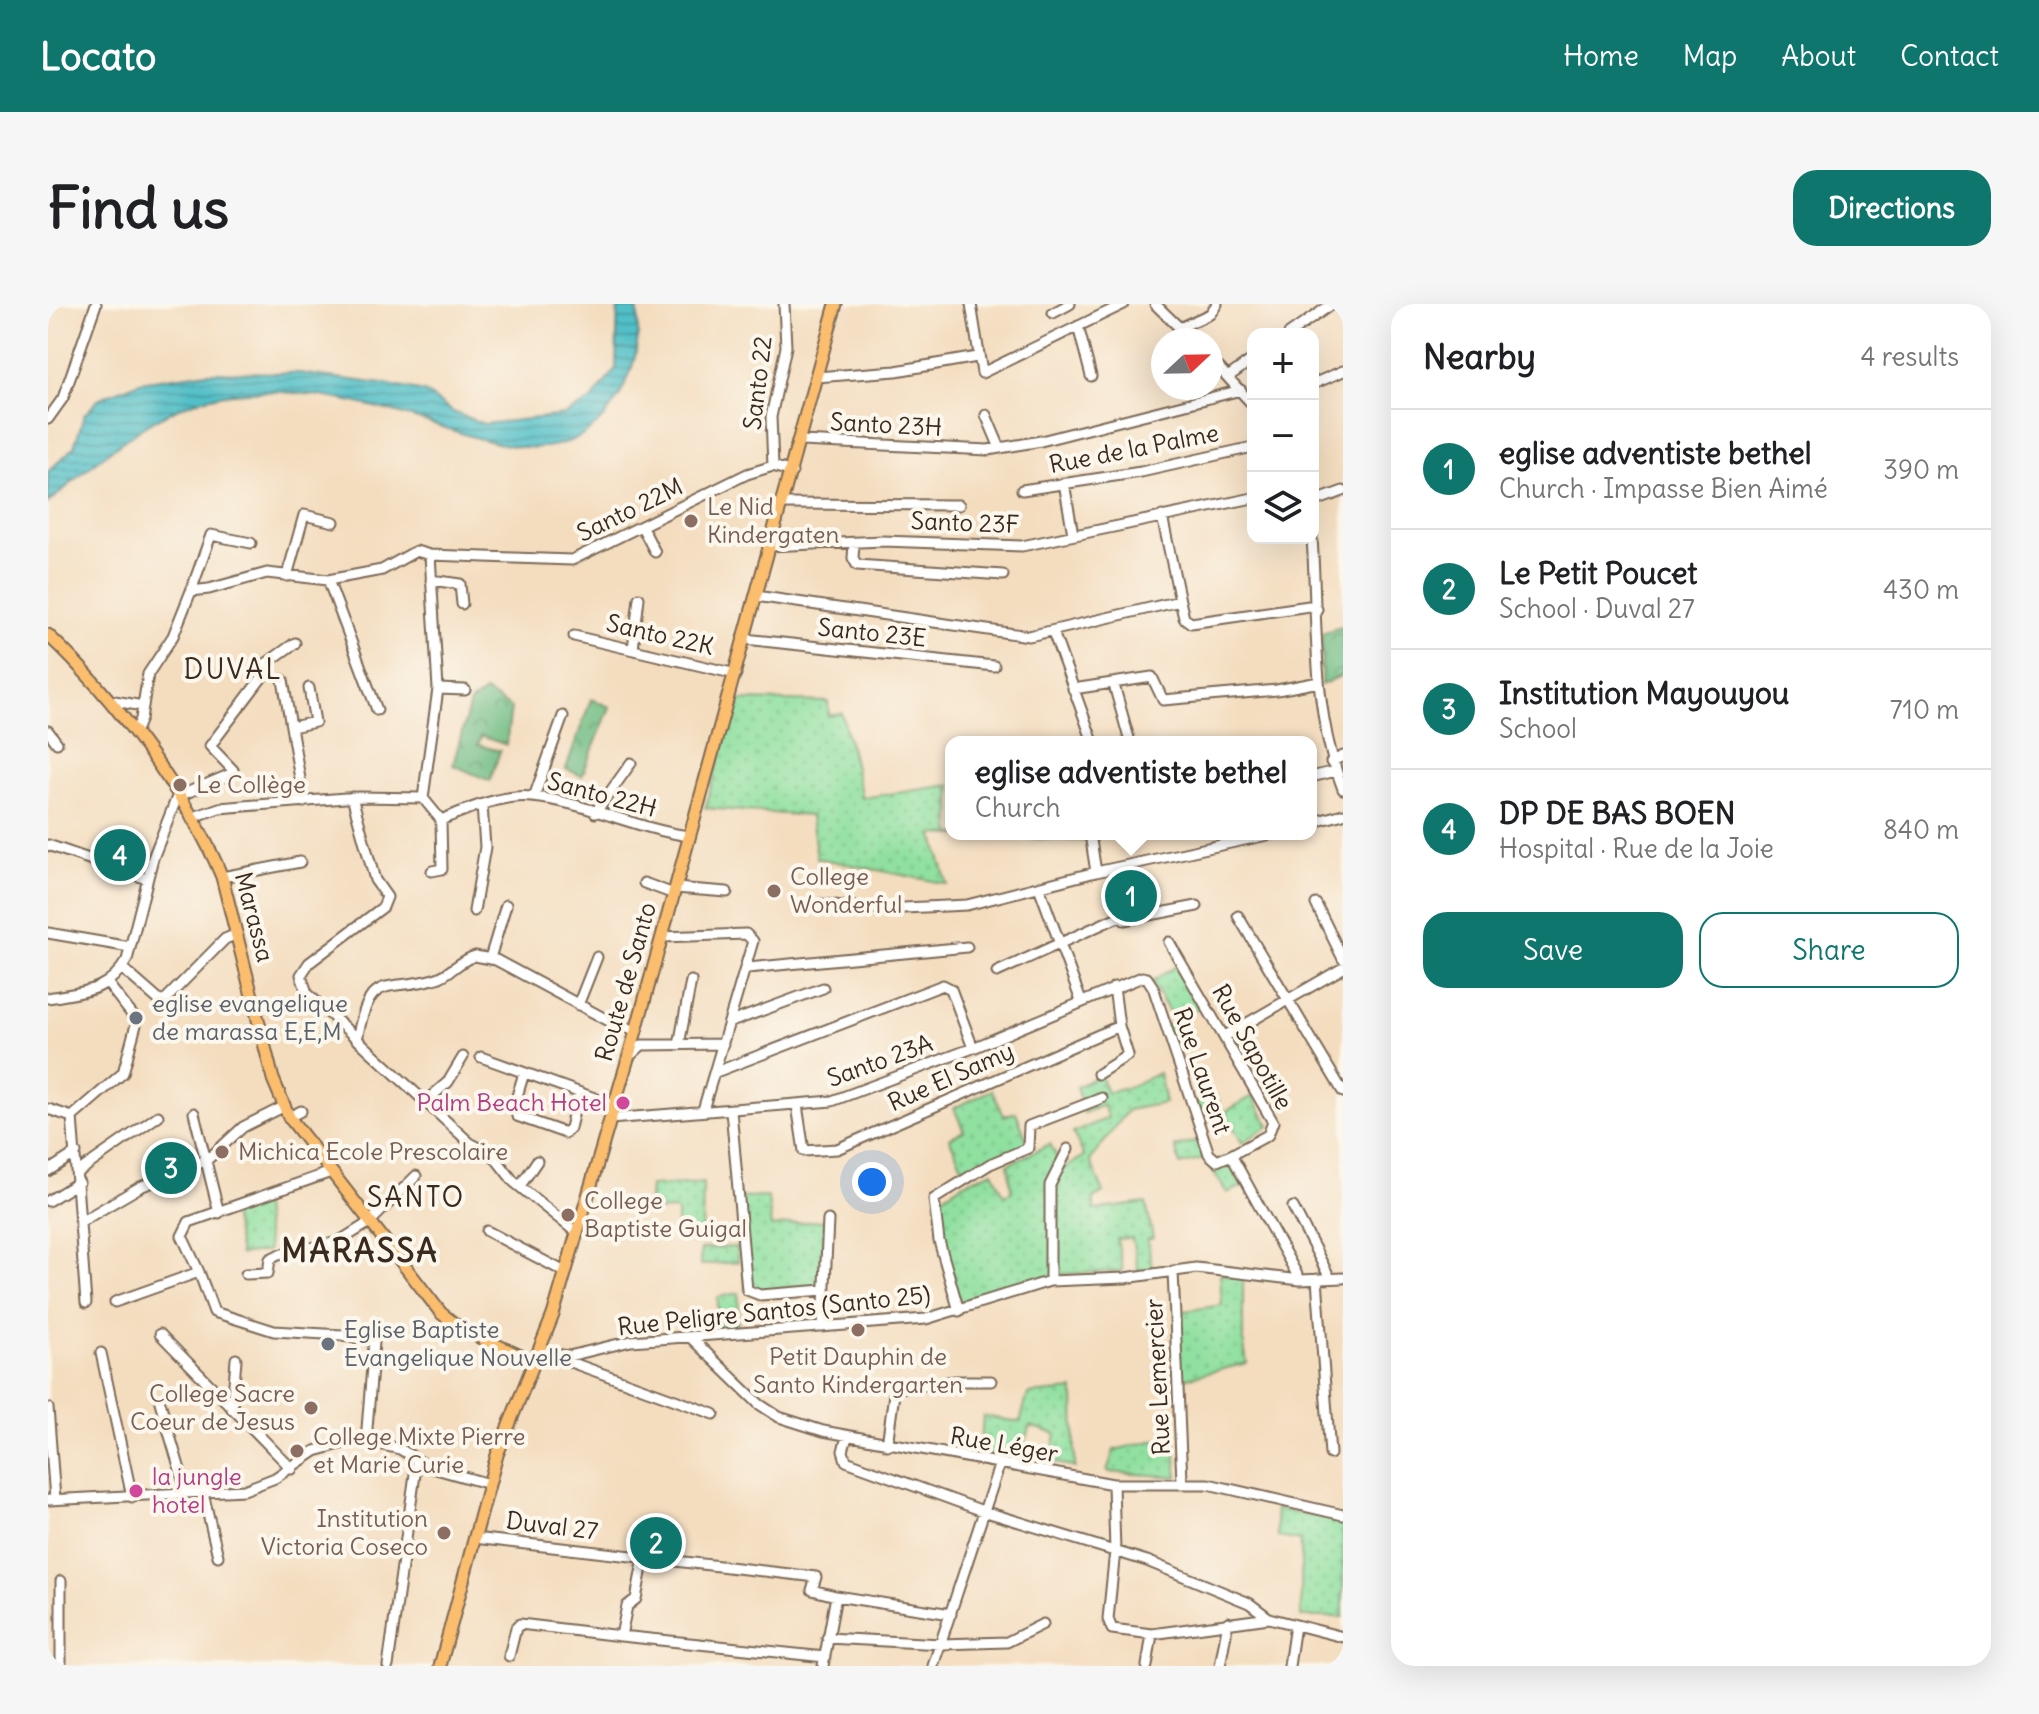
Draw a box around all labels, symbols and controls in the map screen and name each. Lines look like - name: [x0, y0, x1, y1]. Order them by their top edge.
- text: Locato: [40, 33, 156, 80]
- text: Home: [1563, 38, 1639, 74]
- text: Map: [1683, 38, 1737, 74]
- text: About: [1781, 38, 1856, 74]
- text: Contact: [1900, 38, 1999, 74]
- button: Directions: [1793, 170, 1991, 246]
- text: Find us: [48, 173, 229, 243]
- north arrow: [1151, 328, 1223, 400]
- map controls: [1247, 328, 1319, 544]
- button: +: [1247, 328, 1319, 400]
- street label: Santo 22: [736, 334, 778, 432]
- text: Nearby: [1423, 335, 1536, 378]
- text: 4 results: [1861, 340, 1959, 373]
- button: −: [1247, 400, 1319, 472]
- street label: Santo 23H: [829, 406, 943, 442]
- street label: Rue de la Palme: [1047, 417, 1221, 479]
- text: eglise adventiste bethel: [1499, 434, 1811, 472]
- text: 1: [1444, 453, 1454, 486]
- text: 390 m: [1883, 453, 1959, 486]
- street label: Santo 22M: [572, 471, 687, 548]
- button: layers: [1247, 472, 1319, 544]
- text: Church · Impasse Bien Aimé: [1499, 472, 1828, 505]
- place label: Le Nid Kindergaten: [707, 491, 839, 549]
- street label: Santo 23F: [910, 505, 1020, 539]
- marker: Le Nid Kindergaten: [682, 512, 700, 530]
- text: Le Petit Poucet: [1499, 554, 1697, 592]
- text: 2: [1442, 573, 1456, 606]
- text: 430 m: [1883, 573, 1959, 606]
- text: School · Duval 27: [1499, 592, 1695, 625]
- street label: Santo 22K: [604, 607, 717, 661]
- street label: Santo 23E: [816, 611, 928, 653]
- district label: DUVAL: [184, 651, 282, 687]
- text: Institution Mayouyou: [1499, 674, 1789, 712]
- text: 3: [1442, 693, 1456, 726]
- text: 710 m: [1890, 693, 1959, 726]
- text: School: [1499, 712, 1577, 745]
- popup: [945, 736, 1317, 840]
- text: eglise adventiste bethel: [975, 753, 1287, 791]
- street label: Santo 22H: [544, 765, 660, 823]
- place label: Le Collège: [196, 769, 306, 799]
- marker: Le Collège: [171, 776, 189, 794]
- text: Church: [975, 791, 1061, 824]
- text: DP DE BAS BOEN: [1499, 794, 1735, 832]
- text: 4: [1441, 813, 1457, 846]
- text: 840 m: [1883, 813, 1959, 846]
- pin: 4: [94, 825, 146, 885]
- text: Hospital · Rue de la Joie: [1499, 832, 1774, 865]
- place label: College Wonderful: [790, 861, 902, 919]
- pin: 1: [1105, 866, 1157, 926]
- street label: Marassa: [229, 869, 281, 965]
- marker: College Wonderful: [765, 882, 783, 900]
- street label: Route de Santo: [588, 899, 662, 1065]
- button: Save: [1423, 912, 1683, 988]
- button: Share: [1699, 912, 1959, 988]
- street label: Rue Sapotille: [1206, 979, 1300, 1115]
- place label: eglise evangelique de marassa E,E,M: [152, 988, 348, 1046]
- street label: Rue Laurent: [1167, 1003, 1239, 1138]
- marker: eglise evangelique de marassa E,E,M: [127, 1009, 145, 1027]
- street label: Santo 23A: [823, 1027, 937, 1093]
- street label: Rue El Samy: [883, 1035, 1018, 1117]
- place label: Palm Beach Hotel: [417, 1087, 607, 1117]
- marker: Palm Beach Hotel: [614, 1094, 632, 1112]
- place label: Michica Ecole Prescolaire: [238, 1136, 508, 1166]
- pin: 3: [145, 1138, 197, 1198]
- marker: Michica Ecole Prescolaire: [213, 1143, 231, 1161]
- your location: [852, 1162, 892, 1202]
- district label: SANTO: [367, 1179, 465, 1215]
- place label: College Baptiste Guigal: [584, 1185, 747, 1243]
- marker: College Baptiste Guigal: [559, 1206, 577, 1224]
- district label: MARASSA: [281, 1230, 439, 1271]
- street label: Rue Peligre Santos (Santo 25): [616, 1279, 932, 1341]
- street label: Rue Lemercier: [1138, 1298, 1176, 1456]
- place label: Eglise Baptiste Evangelique Nouvelle: [344, 1314, 572, 1372]
- marker: Petit Dauphin de Santo Kindergarten: [849, 1321, 867, 1339]
- marker: Eglise Baptiste Evangelique Nouvelle: [319, 1335, 337, 1353]
- place label: Petit Dauphin de Santo Kindergarten: [753, 1341, 963, 1399]
- place label: College Sacre Coeur de Jesus: [130, 1378, 295, 1436]
- marker: College Sacre Coeur de Jesus: [302, 1399, 320, 1417]
- street label: Rue Léger: [948, 1420, 1061, 1468]
- place label: College Mixte Pierre et Marie Curie: [313, 1421, 525, 1479]
- marker: College Mixte Pierre et Marie Curie: [288, 1442, 306, 1460]
- place label: la jungle hotel: [152, 1461, 242, 1519]
- marker: la jungle hotel: [127, 1482, 145, 1500]
- place label: Institution Victoria Coseco: [261, 1503, 428, 1561]
- street label: Duval 27: [505, 1504, 600, 1546]
- pin: 2: [630, 1513, 682, 1573]
- marker: Institution Victoria Coseco: [435, 1524, 453, 1542]

